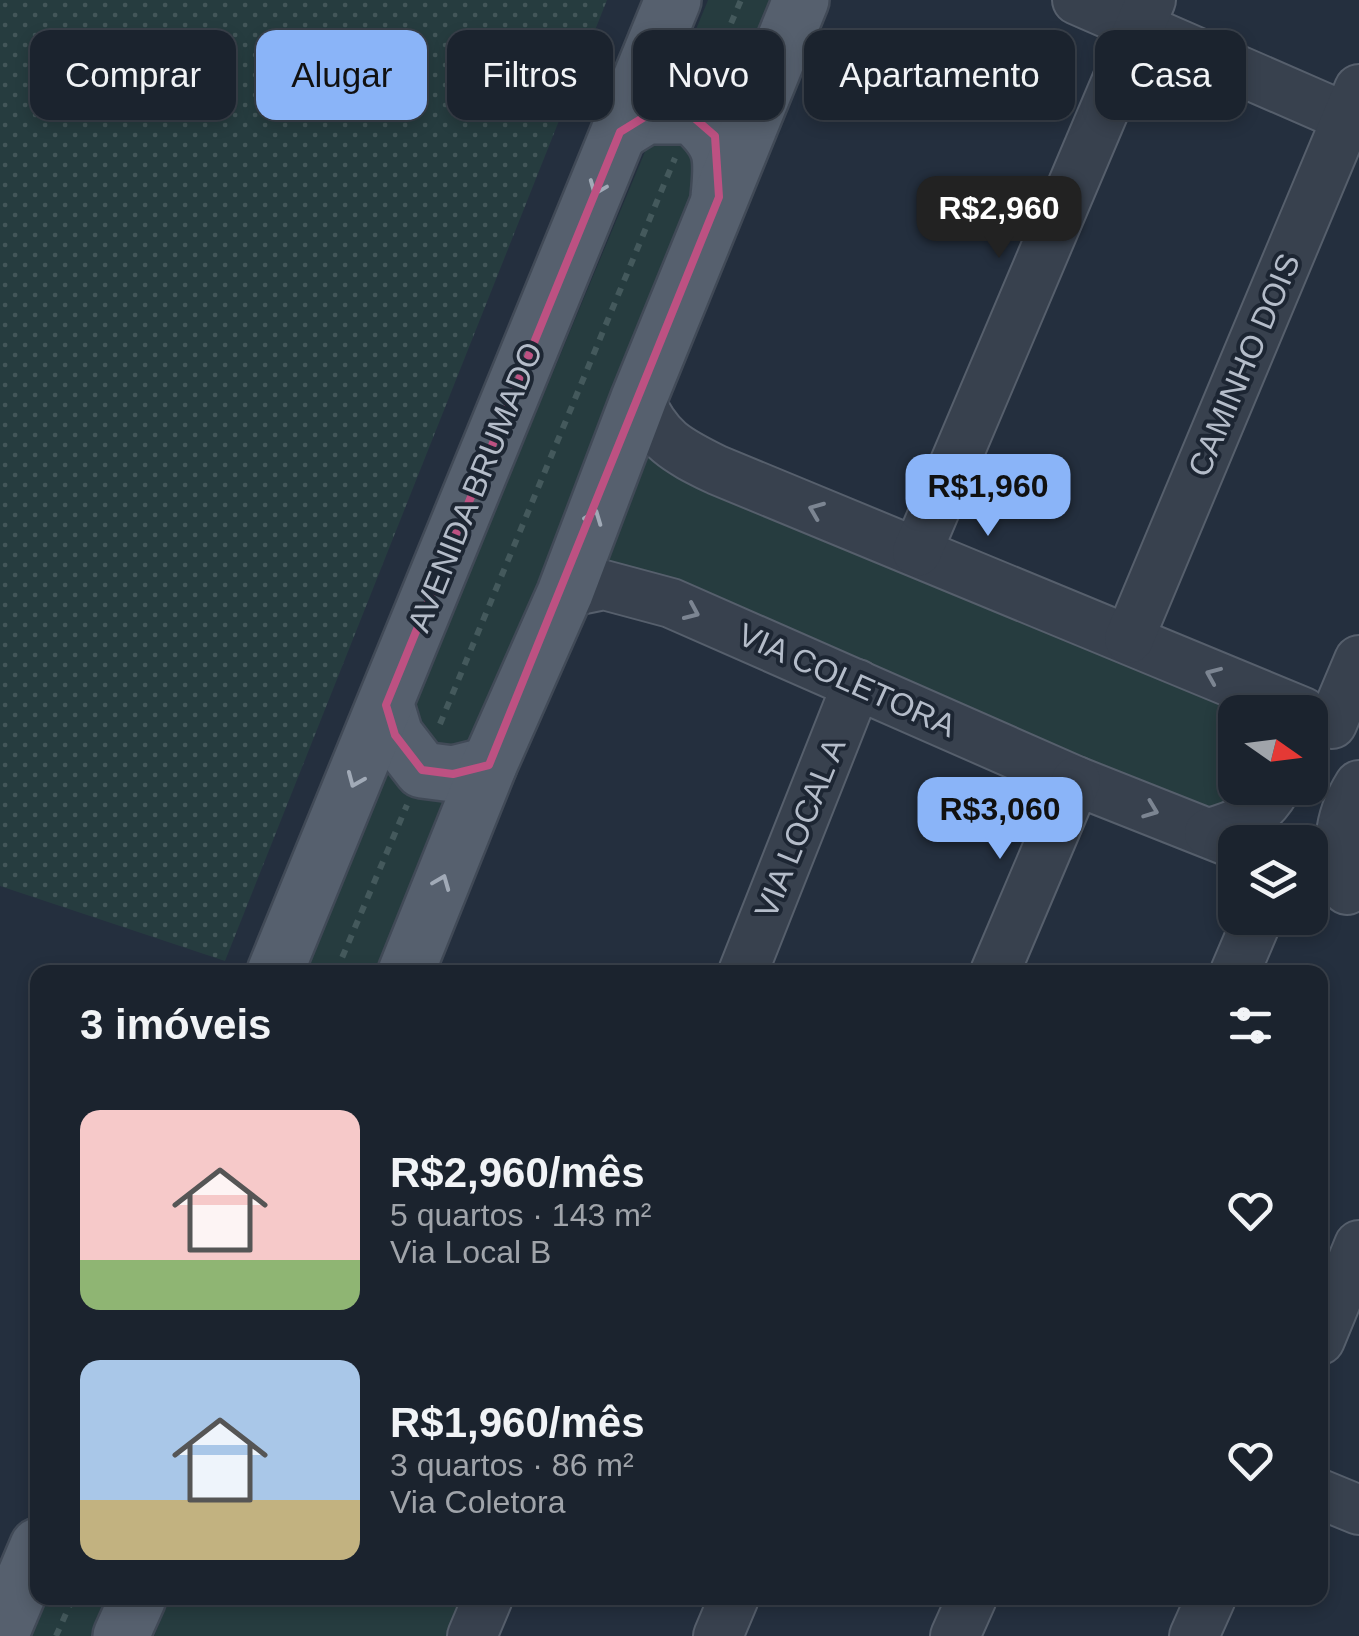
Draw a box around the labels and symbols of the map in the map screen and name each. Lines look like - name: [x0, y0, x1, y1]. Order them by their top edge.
- pin: R$2,960: [907, 176, 1091, 261]
- one-way arrow: [589, 178, 609, 196]
- street label: CAMINHO DOIS: [1181, 248, 1307, 482]
- street label: AVENIDA BRUMADO: [400, 337, 550, 637]
- pin: R$1,960: [896, 454, 1080, 539]
- one-way arrow: [808, 502, 826, 522]
- one-way arrow: [582, 510, 602, 527]
- one-way arrow: [682, 600, 700, 620]
- street label: VIA COLETORA: [733, 616, 962, 744]
- one-way arrow: [1205, 667, 1223, 687]
- north arrow: [1218, 695, 1328, 805]
- street label: VIA LOCAL A: [748, 732, 853, 923]
- one-way arrow: [347, 770, 367, 788]
- pin: R$3,060: [908, 777, 1092, 862]
- one-way arrow: [1141, 799, 1159, 819]
- one-way arrow: [431, 874, 451, 892]

